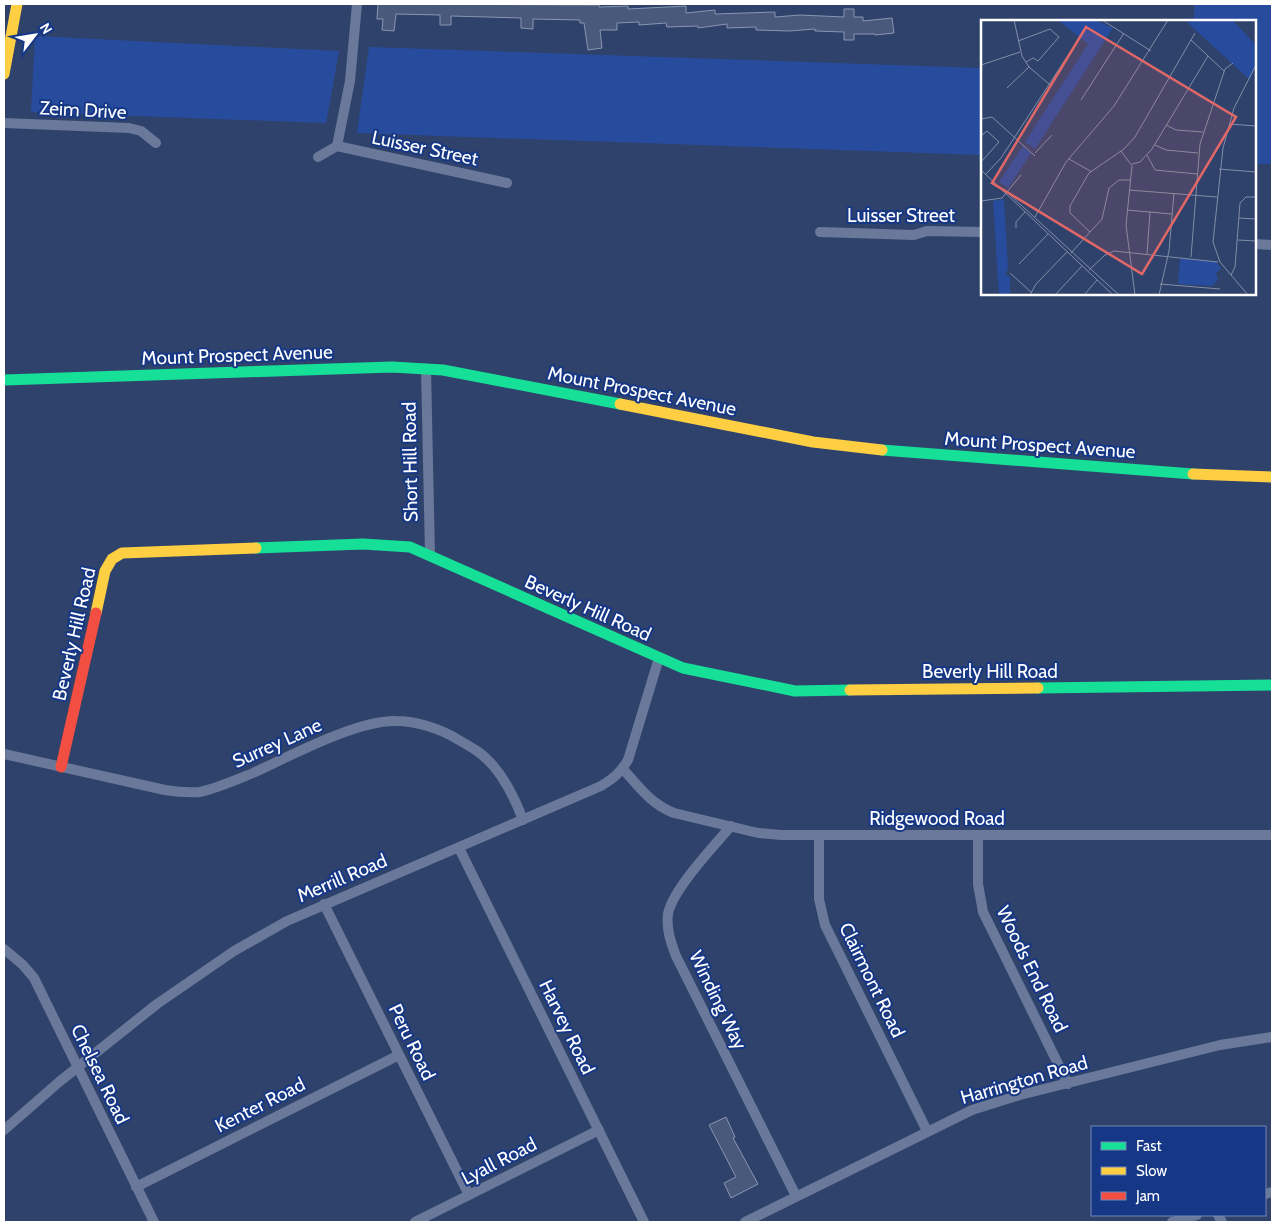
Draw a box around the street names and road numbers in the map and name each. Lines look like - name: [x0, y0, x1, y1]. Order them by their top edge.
- street label: Zeim Drive: [39, 96, 127, 124]
- street label: Luisser Street: [370, 126, 481, 171]
- street label: Luisser Street: [847, 204, 956, 227]
- street label: Mount Prospect Avenue: [141, 340, 333, 370]
- street label: Mount Prospect Avenue: [546, 361, 738, 421]
- street label: Short Hill Road: [397, 402, 423, 522]
- street label: Mount Prospect Avenue: [944, 427, 1137, 463]
- street label: Beverly Hill Road: [48, 565, 100, 703]
- street label: Beverly Hill Road: [521, 570, 655, 646]
- street label: Beverly Hill Road: [922, 660, 1058, 683]
- street label: Surrey Lane: [229, 713, 325, 773]
- street label: Ridgewood Road: [869, 807, 1005, 830]
- street label: Merrill Road: [294, 849, 390, 907]
- street label: Woods End Road: [991, 902, 1073, 1036]
- street label: Clairmont Road: [834, 919, 910, 1041]
- street label: Winding Way: [684, 947, 752, 1053]
- street label: Harvey Road: [534, 976, 600, 1078]
- street label: Peru Road: [384, 1000, 440, 1084]
- street label: Chelsea Road: [66, 1020, 134, 1128]
- street label: Harrington Road: [958, 1051, 1090, 1109]
- street label: Kenter Road: [211, 1073, 309, 1137]
- street label: Lyall Road: [458, 1132, 540, 1190]

